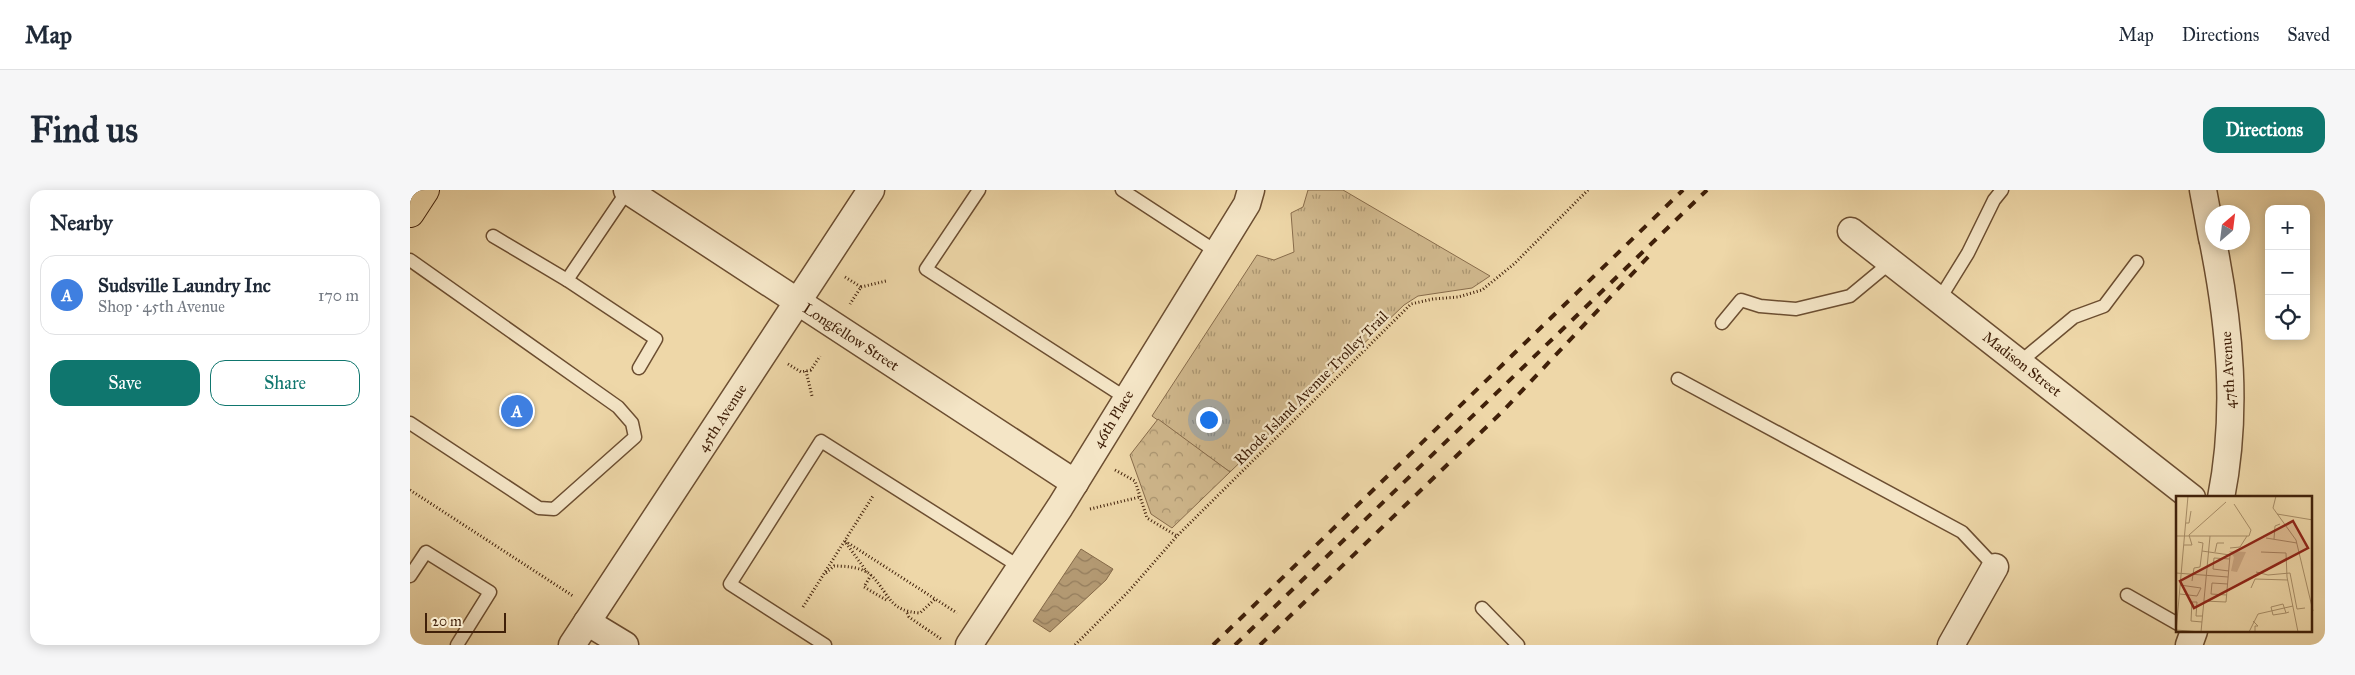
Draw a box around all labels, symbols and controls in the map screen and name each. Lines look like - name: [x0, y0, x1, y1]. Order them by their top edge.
- text: Map: [25, 20, 72, 50]
- text: Map: [2118, 24, 2154, 46]
- text: Directions: [2182, 24, 2259, 46]
- text: Saved: [2287, 24, 2330, 46]
- button: Directions: [2203, 107, 2325, 153]
- text: Find us: [30, 109, 138, 152]
- north arrow: [2205, 205, 2250, 250]
- map controls: [2265, 205, 2310, 340]
- button: +: [2265, 205, 2310, 250]
- text: Nearby: [50, 210, 113, 236]
- button: −: [2265, 250, 2310, 295]
- text: Sudsville Laundry Inc: [98, 274, 271, 297]
- text: A: [62, 286, 72, 305]
- text: 170 m: [318, 286, 359, 305]
- button: locate: [2265, 295, 2310, 340]
- text: Shop · 45th Avenue: [98, 297, 225, 316]
- street label: Longfellow Street: [800, 299, 903, 375]
- street label: Rhode Island Avenue Trolley Trail: [1230, 307, 1392, 469]
- street label: Madison Street: [1979, 328, 2066, 401]
- street label: 47th Avenue: [2217, 331, 2239, 409]
- button: Save: [50, 360, 200, 406]
- button: Share: [210, 360, 360, 406]
- street label: 45th Avenue: [693, 381, 751, 455]
- street label: 46th Place: [1089, 387, 1137, 451]
- pin: A: [501, 392, 533, 430]
- your location: [1196, 407, 1222, 433]
- inset map: [2176, 496, 2312, 632]
- scale bar: [425, 610, 506, 633]
- text: 20 m: [432, 613, 462, 630]

